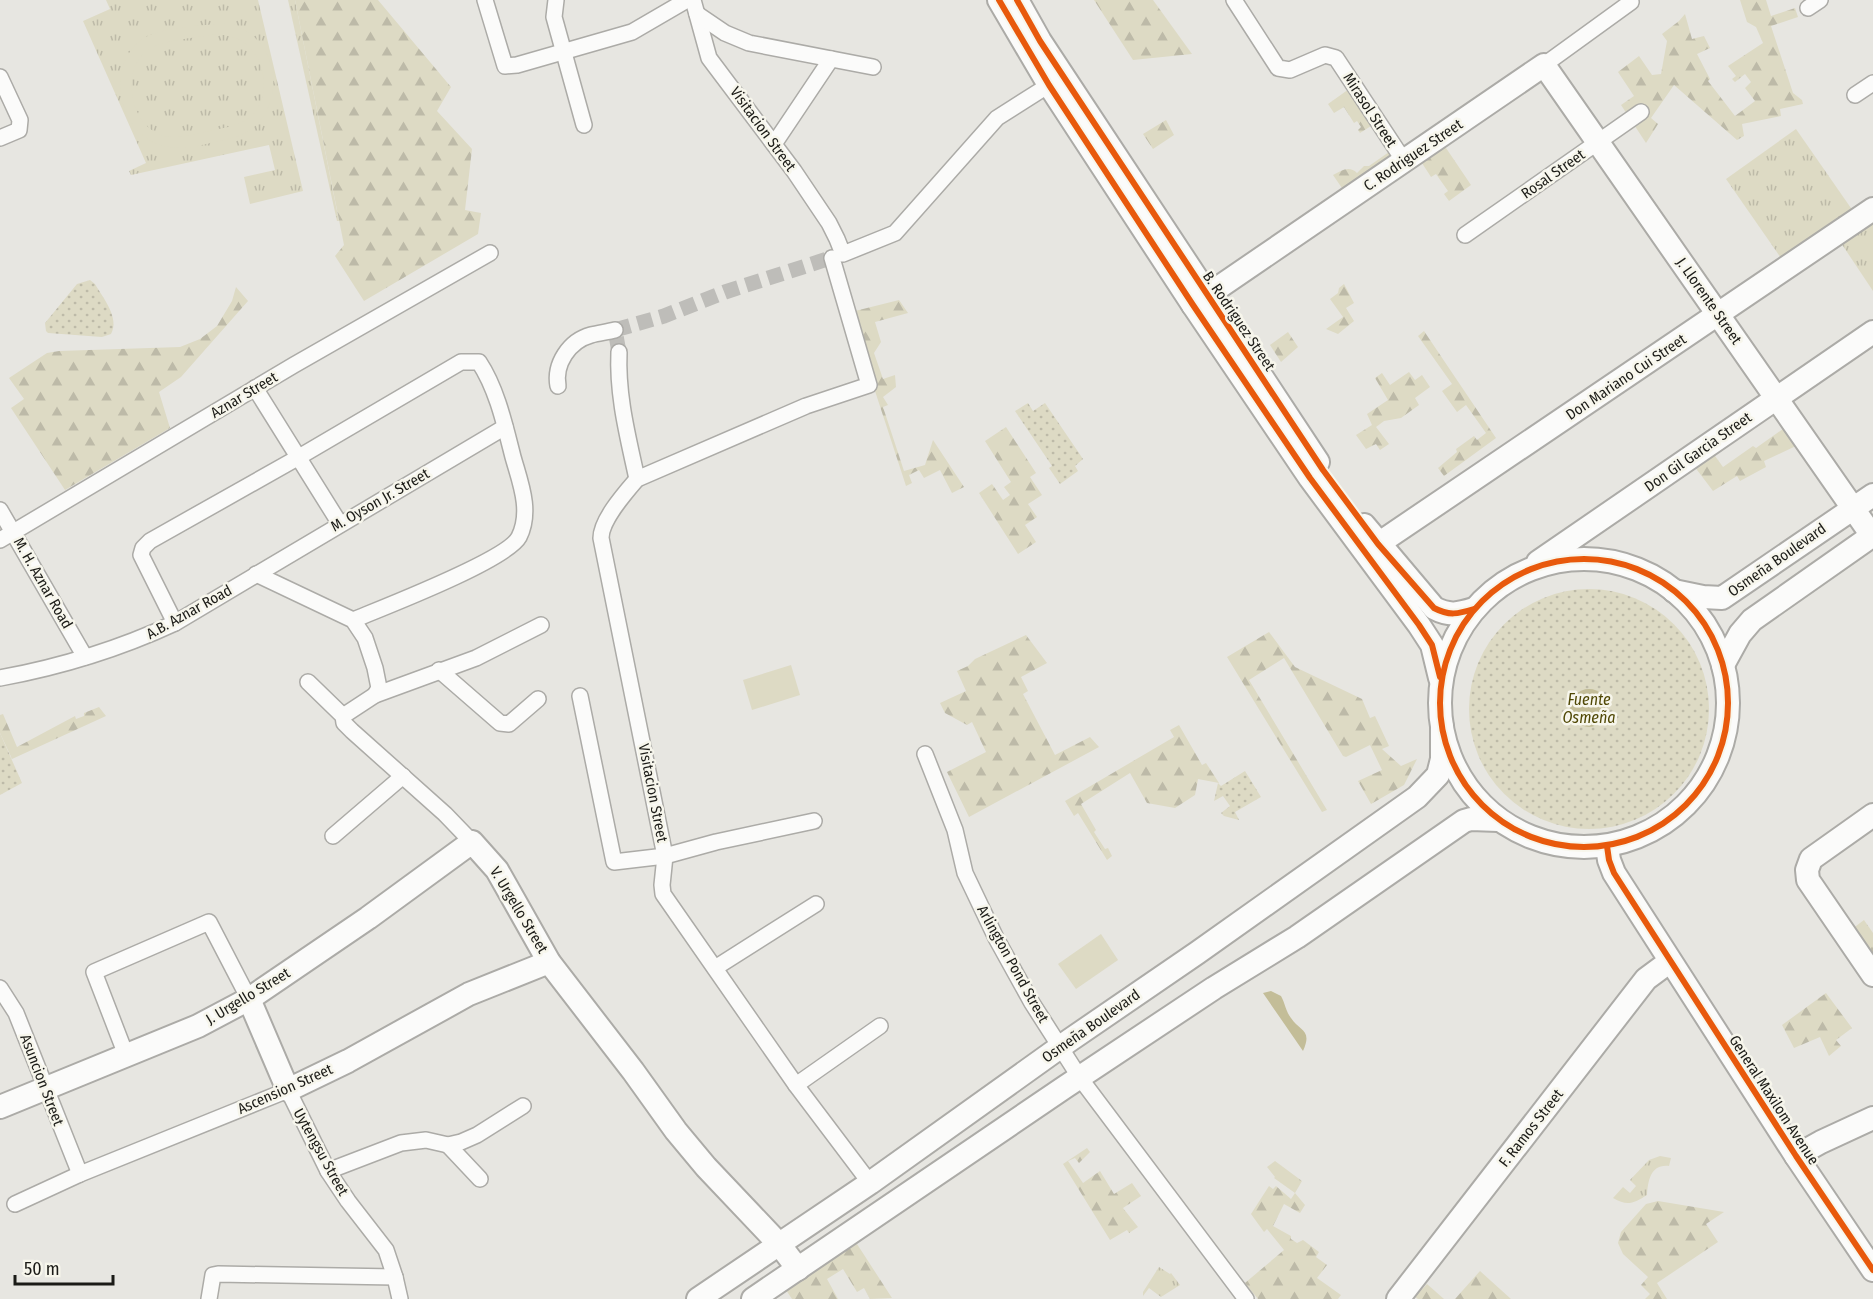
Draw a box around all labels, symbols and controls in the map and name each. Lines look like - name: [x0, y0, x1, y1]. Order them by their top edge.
- street label: Mirasol Street: [1339, 69, 1401, 151]
- street label: Visitacion Street: [726, 83, 800, 175]
- street label: C. Rodriguez Street: [1360, 115, 1466, 195]
- street label: Rosal Street: [1518, 145, 1588, 203]
- street label: J. Llorente Street: [1672, 254, 1746, 348]
- street label: B. Rodriguez Street: [1199, 268, 1279, 374]
- street label: Don Mariano Cui Street: [1562, 330, 1690, 424]
- street label: Aznar Street: [207, 368, 281, 422]
- street label: Don Gil Garcia Street: [1641, 408, 1755, 496]
- street label: M. Oyson Jr. Street: [328, 464, 433, 536]
- street label: Osmeña Boulevard: [1725, 520, 1829, 600]
- street label: M. H. Aznar Road: [10, 534, 76, 632]
- street label: A.B. Aznar Road: [143, 581, 235, 643]
- water label: Fuente Osmeña: [1562, 690, 1616, 727]
- street label: Visitacion Street: [635, 742, 671, 844]
- street label: V. Urgello Street: [486, 863, 552, 957]
- street label: Arlington Pond Street: [973, 902, 1053, 1026]
- street label: J. Urgello Street: [203, 964, 293, 1028]
- street label: Osmeña Boulevard: [1039, 986, 1143, 1066]
- street label: Asuncion Street: [16, 1032, 68, 1128]
- street label: General Maxilom Avenue: [1725, 1032, 1823, 1168]
- street label: Ascension Street: [235, 1060, 335, 1118]
- street label: F. Ramos Street: [1495, 1085, 1567, 1170]
- street label: Uytengsu Street: [290, 1105, 352, 1199]
- scale bar: [15, 1248, 112, 1286]
- text: 50 m: [24, 1258, 60, 1280]

